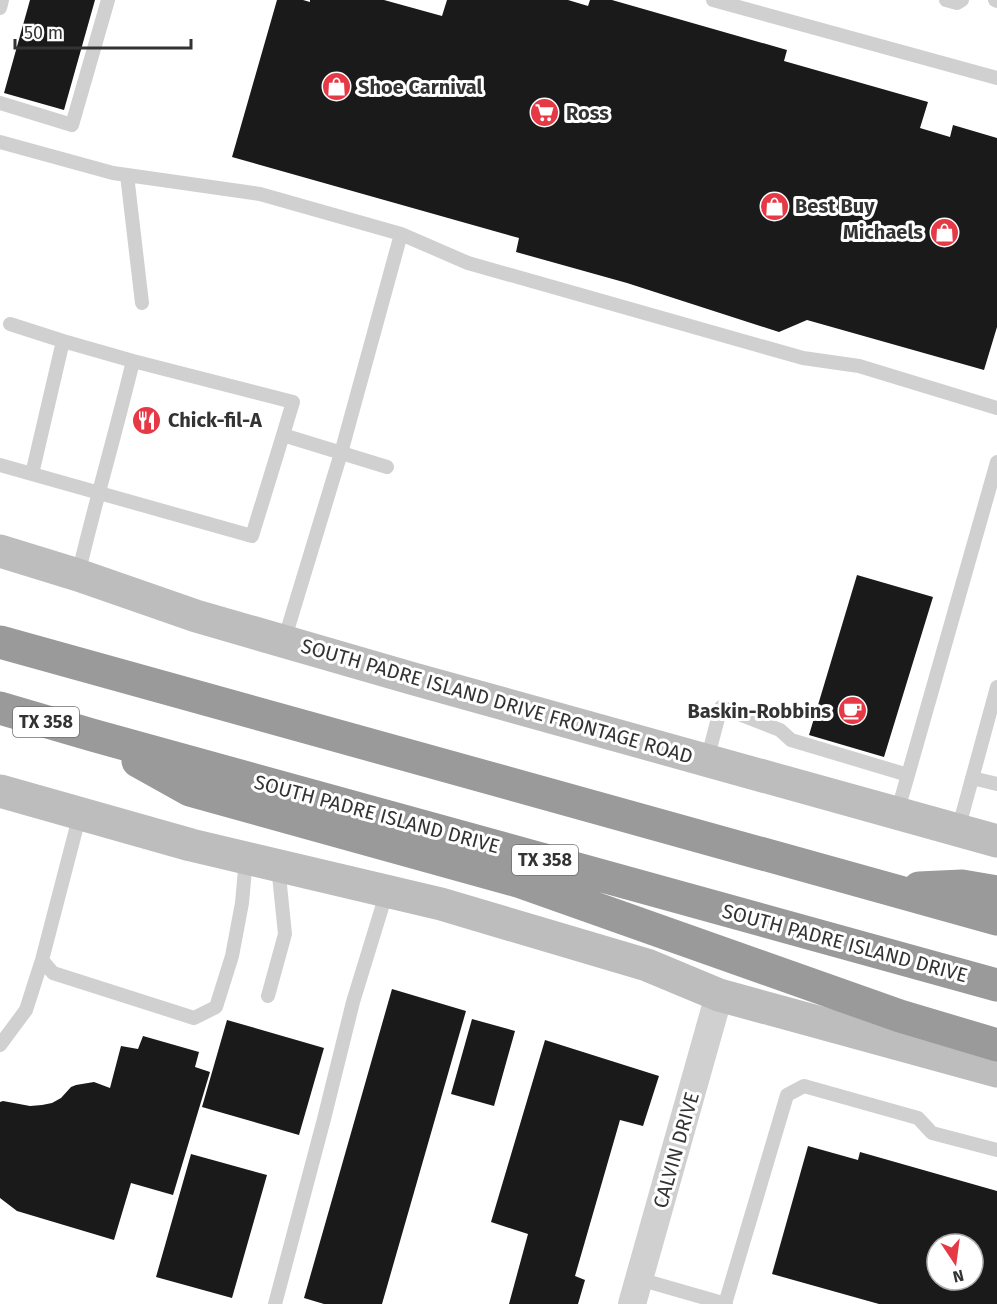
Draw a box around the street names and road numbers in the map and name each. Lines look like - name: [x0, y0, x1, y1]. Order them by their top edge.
- street label: SOUTH PADRE ISLAND DRIVE FRONTAGE ROAD: [298, 633, 696, 769]
- road number: TX 358: [13, 707, 79, 737]
- street label: SOUTH PADRE ISLAND DRIVE: [252, 770, 502, 858]
- road number: TX 358: [512, 845, 578, 875]
- street label: SOUTH PADRE ISLAND DRIVE: [720, 899, 970, 987]
- street label: CALVIN DRIVE: [648, 1089, 704, 1211]

